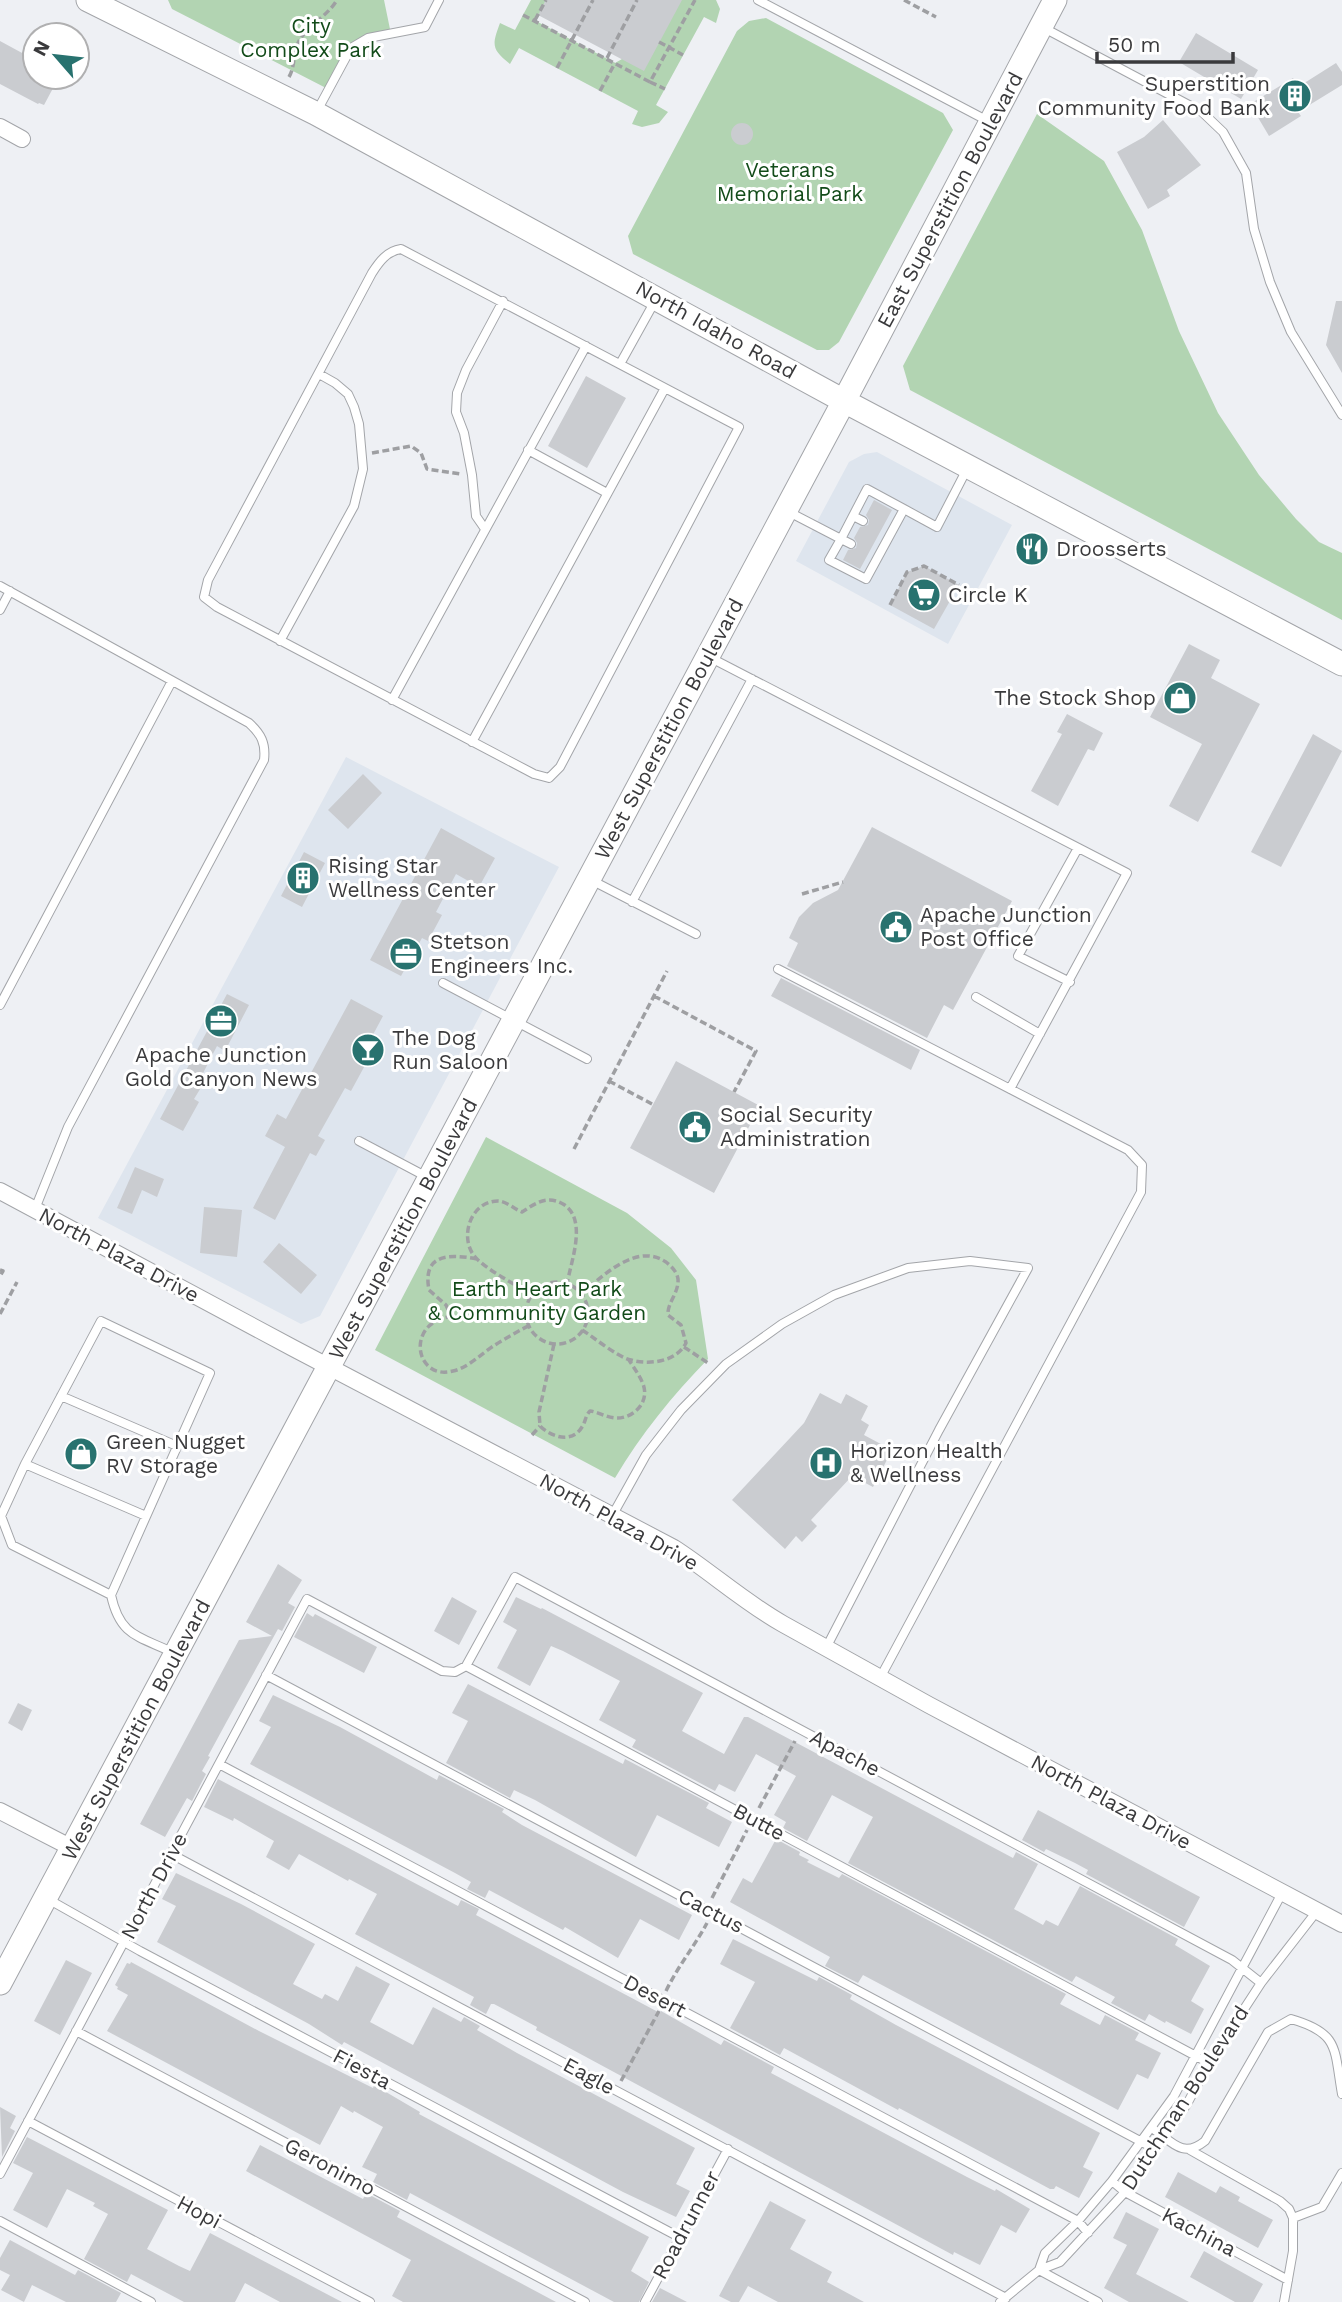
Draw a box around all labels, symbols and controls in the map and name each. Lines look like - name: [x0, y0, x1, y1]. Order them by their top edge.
- park label: City Complex Park: [240, 13, 382, 62]
- north arrow: [21, 21, 91, 91]
- scale bar: [1097, 21, 1234, 65]
- text: 50 m: [1108, 32, 1160, 57]
- text: N: [28, 37, 55, 60]
- street label: East Superstition Boulevard: [871, 68, 1028, 332]
- place label: Superstition Community Food Bank: [1037, 71, 1270, 120]
- building icon: Superstition Community Food Bank: [1276, 77, 1314, 115]
- park label: Veterans Memorial Park: [717, 157, 863, 206]
- street label: North Idaho Road: [632, 275, 801, 384]
- restaurant icon: Droosserts: [1013, 530, 1051, 568]
- place label: Droosserts: [1056, 536, 1167, 561]
- supermarket icon: Circle K: [905, 576, 943, 614]
- place label: Circle K: [948, 582, 1028, 607]
- street label: West Superstition Boulevard: [589, 594, 748, 864]
- shop icon: The Stock Shop: [1161, 679, 1199, 717]
- place label: The Stock Shop: [994, 685, 1156, 710]
- place label: Rising Star Wellness Center: [328, 853, 496, 902]
- building icon: Rising Star Wellness Center: [284, 859, 322, 897]
- place label: Apache Junction Post Office: [920, 902, 1092, 951]
- public building icon: Apache Junction Post Office: [877, 908, 915, 946]
- place label: Stetson Engineers Inc.: [430, 929, 573, 978]
- office icon: Stetson Engineers Inc.: [387, 935, 425, 973]
- office icon: Apache Junction Gold Canyon News: [202, 1002, 240, 1040]
- place label: The Dog Run Saloon: [392, 1025, 509, 1074]
- bar icon: The Dog Run Saloon: [349, 1031, 387, 1069]
- place label: Apache Junction Gold Canyon News: [125, 1042, 317, 1091]
- street label: West Superstition Boulevard: [323, 1094, 482, 1364]
- place label: Social Security Administration: [720, 1102, 872, 1151]
- public building icon: Social Security Administration: [676, 1108, 714, 1146]
- street label: North Plaza Drive: [35, 1202, 204, 1307]
- park label: Earth Heart Park & Community Garden: [428, 1276, 646, 1325]
- place label: Green Nugget RV Storage: [106, 1429, 245, 1478]
- shop icon: Green Nugget RV Storage: [62, 1435, 100, 1473]
- place label: Horizon Health & Wellness: [850, 1438, 1003, 1487]
- hospital icon: Horizon Health & Wellness: [807, 1444, 845, 1482]
- street label: North Plaza Drive: [535, 1468, 703, 1576]
- street label: West Superstition Boulevard: [56, 1595, 215, 1865]
- street label: Apache: [806, 1724, 885, 1781]
- street label: North Plaza Drive: [1027, 1749, 1196, 1854]
- street label: Butte: [729, 1798, 789, 1846]
- street label: North Drive: [115, 1828, 192, 1943]
- street label: Cactus: [674, 1883, 748, 1938]
- street label: Desert: [620, 1969, 691, 2022]
- street label: Dutchman Boulevard: [1116, 2001, 1254, 2195]
- street label: Fiesta: [329, 2043, 396, 2094]
- street label: Eagle: [559, 2052, 619, 2100]
- street label: Geronimo: [281, 2132, 380, 2201]
- street label: Roadrunner: [646, 2166, 725, 2283]
- street label: Hopi: [173, 2190, 226, 2234]
- street label: Kachina: [1158, 2202, 1241, 2262]

